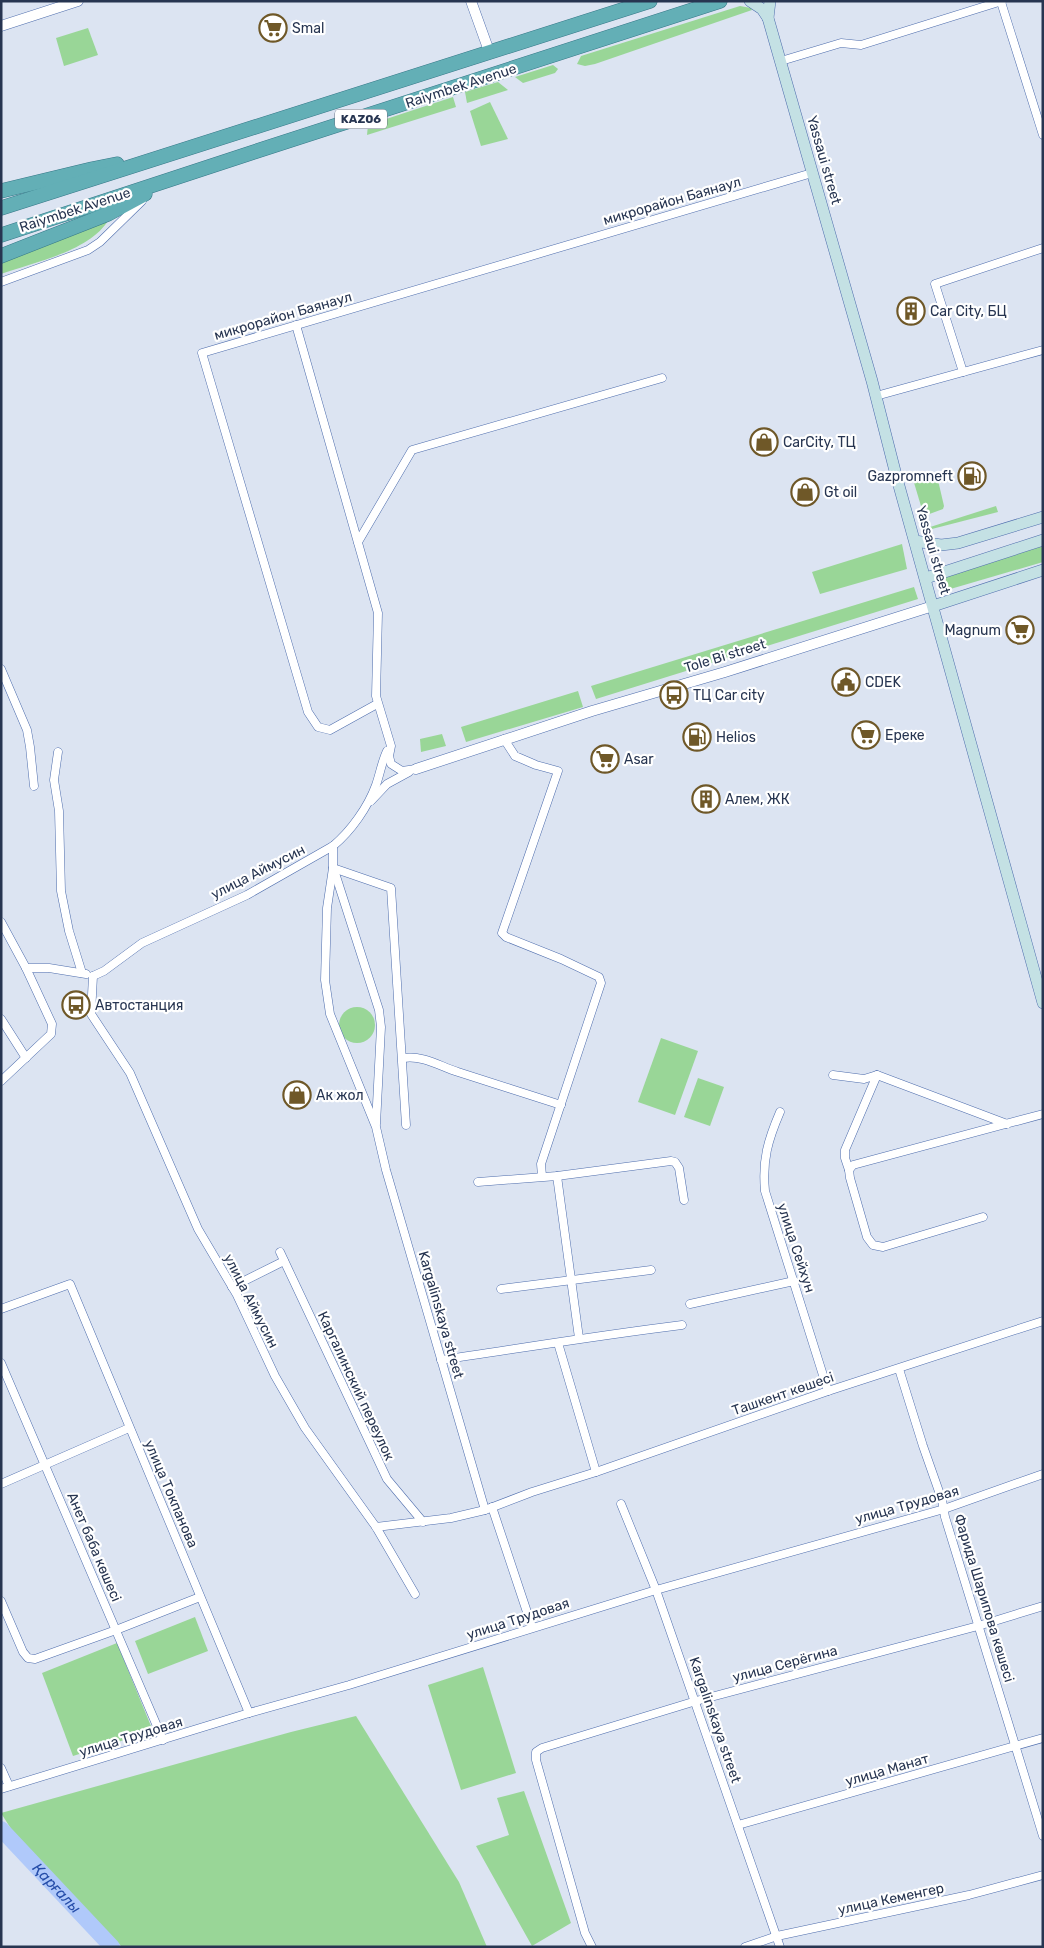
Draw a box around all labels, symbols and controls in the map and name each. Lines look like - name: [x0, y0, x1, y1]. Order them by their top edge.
- supermarket icon: Smal: [258, 13, 288, 43]
- place label: Smal: [292, 20, 324, 37]
- street label: Raiymbek Avenue: [403, 60, 519, 112]
- road number: KАZ06: [335, 110, 387, 128]
- street label: Yassaui street: [803, 114, 845, 207]
- street label: микрорайон Баянаул: [601, 173, 743, 229]
- street label: Raiymbek Avenue: [17, 184, 133, 236]
- street label: микрорайон Баянаул: [212, 288, 354, 344]
- building icon: Car City, БЦ: [896, 296, 926, 326]
- place label: Car City, БЦ: [930, 303, 1007, 320]
- shop icon: CarCity, ТЦ: [749, 427, 779, 457]
- place label: CarCity, ТЦ: [783, 434, 856, 451]
- fuel station icon: Gazpromneft: [957, 461, 987, 491]
- place label: Gazpromneft: [867, 468, 954, 485]
- shop icon: Gt oil: [790, 477, 820, 507]
- place label: Gt oil: [824, 484, 857, 501]
- street label: Yassaui street: [912, 504, 954, 597]
- supermarket icon: Magnum: [1005, 615, 1035, 645]
- place label: Magnum: [944, 622, 1001, 639]
- street label: Tole Bi street: [682, 635, 768, 676]
- public building icon: CDEK: [831, 667, 861, 697]
- place label: CDEK: [865, 674, 901, 691]
- bus stop icon: ТЦ Car city: [659, 680, 689, 710]
- place label: ТЦ Car city: [693, 687, 765, 704]
- supermarket icon: Ереке: [851, 720, 881, 750]
- fuel station icon: Helios: [682, 722, 712, 752]
- place label: Ереке: [885, 727, 925, 744]
- place label: Helios: [716, 729, 756, 746]
- supermarket icon: Asar: [590, 744, 620, 774]
- place label: Asar: [624, 751, 654, 768]
- building icon: Алем, ЖК: [691, 784, 721, 814]
- place label: Алем, ЖК: [725, 791, 790, 808]
- street label: улица Аймусин: [208, 841, 308, 903]
- bus stop icon: Автостанция: [61, 990, 91, 1020]
- place label: Автостанция: [95, 997, 183, 1014]
- shop icon: Ак жол: [282, 1080, 312, 1110]
- place label: Ак жол: [316, 1087, 364, 1104]
- street label: улица Сейхун: [774, 1201, 818, 1295]
- street label: Kargalinskaya street: [415, 1249, 467, 1381]
- street label: улица Аймусин: [220, 1251, 282, 1351]
- street label: Каргалинский переулок: [314, 1309, 398, 1464]
- street label: Ташкент көшесі: [730, 1369, 836, 1419]
- street label: улица Токпанова: [141, 1438, 201, 1550]
- street label: улица Трудовая: [853, 1482, 961, 1528]
- street label: Анет баба көшесі: [63, 1490, 125, 1604]
- street label: Фарида Шарипова көшесі: [950, 1512, 1018, 1684]
- street label: улица Трудовая: [464, 1594, 572, 1644]
- street label: улица Серёгина: [731, 1642, 839, 1686]
- street label: Kargalinskaya street: [685, 1655, 745, 1786]
- street label: улица Трудовая: [77, 1713, 185, 1761]
- street label: улица Манат: [843, 1750, 931, 1790]
- water label: Қарғалы: [29, 1859, 85, 1917]
- street label: улица Кеменгер: [836, 1879, 946, 1919]

